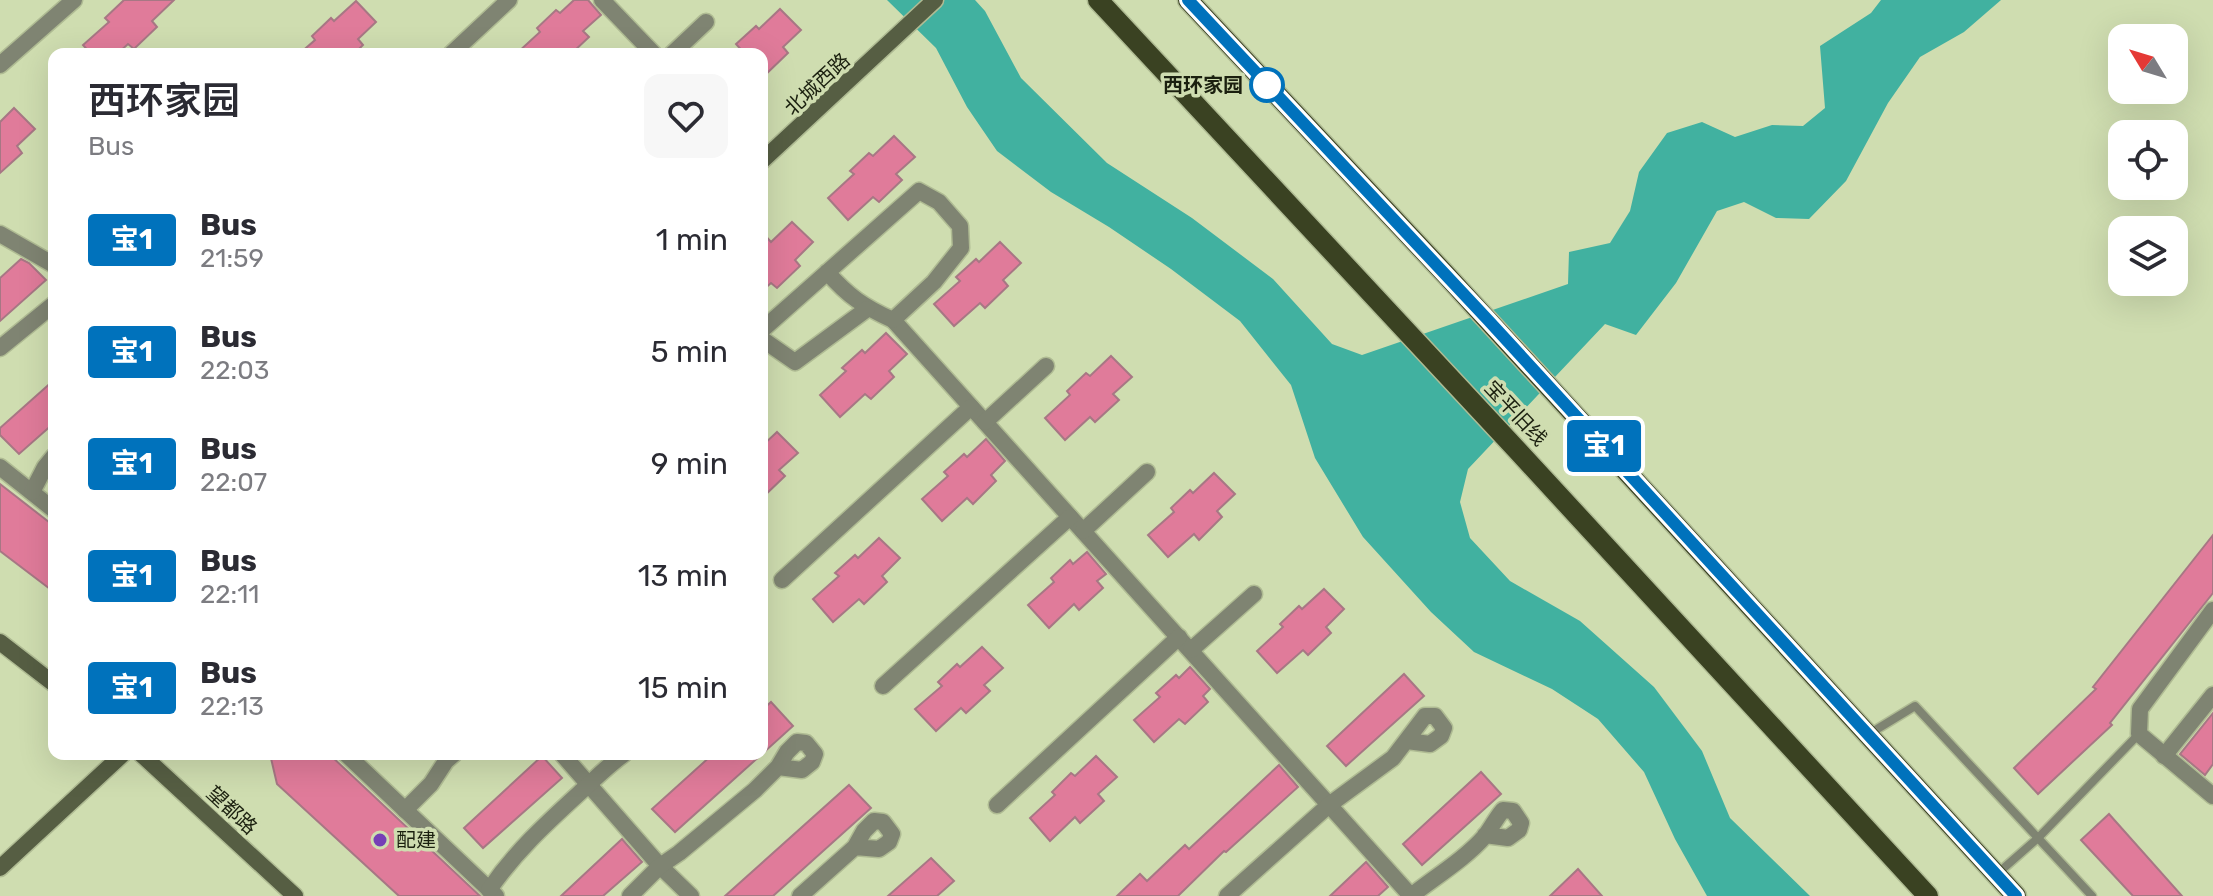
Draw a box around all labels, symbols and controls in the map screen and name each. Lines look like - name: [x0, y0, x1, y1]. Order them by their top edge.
- north arrow: [2108, 24, 2188, 104]
- map controls: [2108, 24, 2188, 296]
- street label: 北城西路: [780, 48, 854, 120]
- marker: 西环家园: [1250, 68, 1284, 102]
- place label: 西环家园: [1163, 73, 1243, 97]
- button: heart: [644, 74, 728, 158]
- text: 西环家园: [88, 78, 240, 124]
- button: locate: [2108, 120, 2188, 200]
- text: Bus: [88, 131, 134, 162]
- text: Bus: [200, 207, 257, 243]
- button: layers: [2108, 216, 2188, 296]
- text: 1 min: [656, 222, 728, 258]
- text: 宝1: [111, 223, 153, 256]
- text: 21:59: [200, 243, 264, 274]
- text: Bus: [200, 319, 257, 355]
- text: 5 min: [651, 334, 728, 370]
- text: 宝1: [111, 335, 153, 368]
- text: 22:03: [200, 355, 269, 386]
- street label: 宝平旧线: [1480, 376, 1552, 450]
- line badge: 宝1: [1568, 420, 1640, 472]
- text: 宝1: [1583, 429, 1625, 462]
- text: Bus: [200, 431, 257, 467]
- text: 9 min: [651, 446, 728, 482]
- text: 宝1: [111, 447, 153, 480]
- text: 22:07: [200, 467, 267, 498]
- text: Bus: [200, 543, 257, 579]
- text: 13 min: [638, 558, 728, 594]
- text: 宝1: [111, 559, 153, 592]
- text: 22:11: [200, 579, 259, 610]
- text: Bus: [200, 655, 257, 691]
- text: 15 min: [638, 670, 728, 706]
- text: 宝1: [111, 671, 153, 704]
- text: 22:13: [200, 691, 264, 722]
- street label: 望都路: [202, 781, 262, 839]
- place label: 配建: [396, 828, 436, 852]
- marker: 配建: [371, 831, 389, 849]

